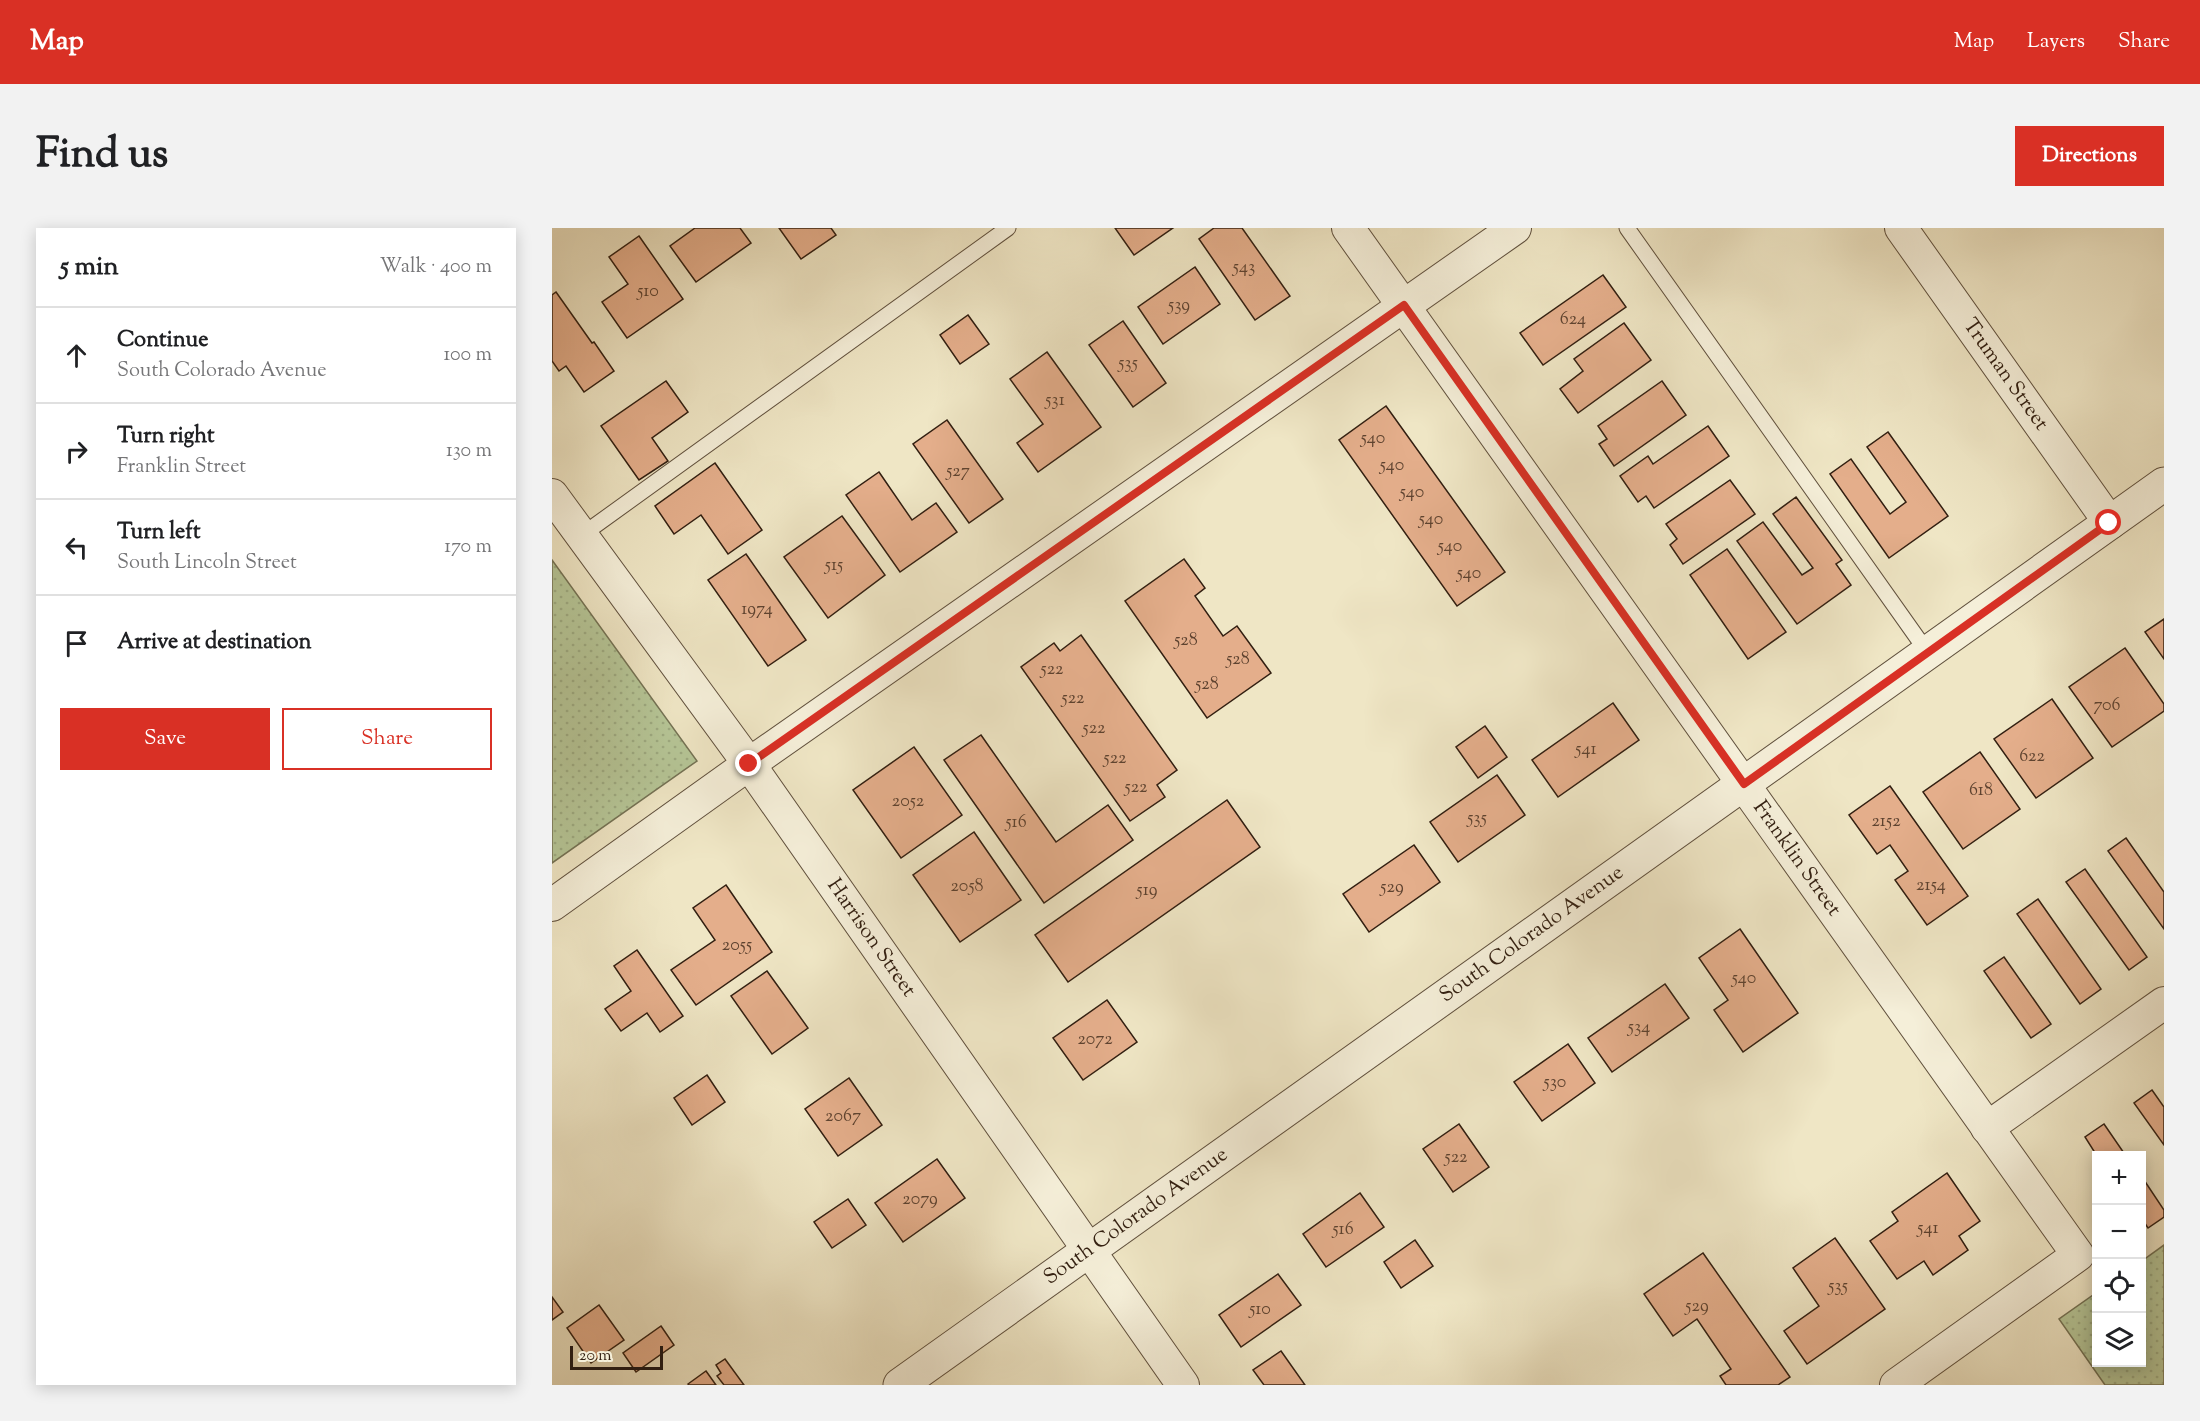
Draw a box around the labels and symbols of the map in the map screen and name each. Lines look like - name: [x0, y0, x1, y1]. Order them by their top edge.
- house number: 543: [1232, 255, 1255, 281]
- house number: 510: [636, 279, 659, 305]
- house number: 539: [1167, 293, 1190, 319]
- house number: 624: [1560, 307, 1586, 333]
- street label: Truman Street: [1955, 313, 2055, 437]
- house number: 535: [1117, 351, 1138, 377]
- house number: 531: [1044, 388, 1065, 414]
- house number: 540: [1360, 426, 1385, 452]
- house number: 540: [1379, 453, 1404, 479]
- house number: 527: [945, 459, 970, 485]
- house number: 540: [1399, 480, 1424, 506]
- house number: 540: [1418, 507, 1443, 533]
- route start: [2095, 509, 2121, 535]
- house number: 540: [1437, 534, 1462, 560]
- house number: 515: [824, 553, 843, 579]
- house number: 540: [1456, 561, 1481, 587]
- house number: 1974: [741, 597, 773, 623]
- house number: 528: [1173, 628, 1198, 654]
- house number: 528: [1225, 647, 1250, 673]
- house number: 522: [1039, 657, 1064, 683]
- house number: 528: [1194, 672, 1219, 698]
- house number: 522: [1060, 686, 1085, 712]
- house number: 706: [2093, 693, 2121, 719]
- house number: 522: [1081, 716, 1106, 742]
- house number: 541: [1574, 737, 1597, 763]
- house number: 622: [2019, 744, 2045, 770]
- house number: 522: [1102, 746, 1127, 772]
- route end: [735, 750, 761, 776]
- house number: 522: [1123, 775, 1148, 801]
- house number: 618: [1969, 778, 1993, 804]
- house number: 2052: [892, 789, 925, 815]
- street label: Franklin Street: [1745, 795, 1848, 923]
- house number: 535: [1466, 806, 1487, 832]
- house number: 2152: [1871, 809, 1901, 835]
- house number: 516: [1004, 810, 1027, 836]
- street label: South Colorado Avenue: [1434, 858, 1630, 1011]
- street label: Harrison Street: [819, 873, 923, 1004]
- house number: 2154: [1916, 873, 1946, 899]
- house number: 2058: [950, 874, 984, 900]
- house number: 529: [1379, 875, 1404, 901]
- house number: 519: [1136, 878, 1158, 904]
- house number: 2055: [722, 933, 752, 959]
- house number: 540: [1731, 966, 1756, 992]
- house number: 534: [1627, 1015, 1650, 1041]
- house number: 2072: [1077, 1027, 1113, 1053]
- house number: 530: [1543, 1070, 1566, 1096]
- house number: 2067: [825, 1104, 861, 1130]
- street label: South Colorado Avenue: [1038, 1141, 1234, 1293]
- house number: 522: [1443, 1145, 1468, 1171]
- house number: 2079: [902, 1187, 938, 1213]
- house number: 541: [1916, 1216, 1939, 1242]
- house number: 516: [1331, 1217, 1354, 1243]
- house number: 535: [1827, 1274, 1848, 1300]
- house number: 529: [1684, 1294, 1709, 1320]
- house number: 510: [1248, 1297, 1271, 1323]
- scale bar: [570, 1343, 663, 1370]

